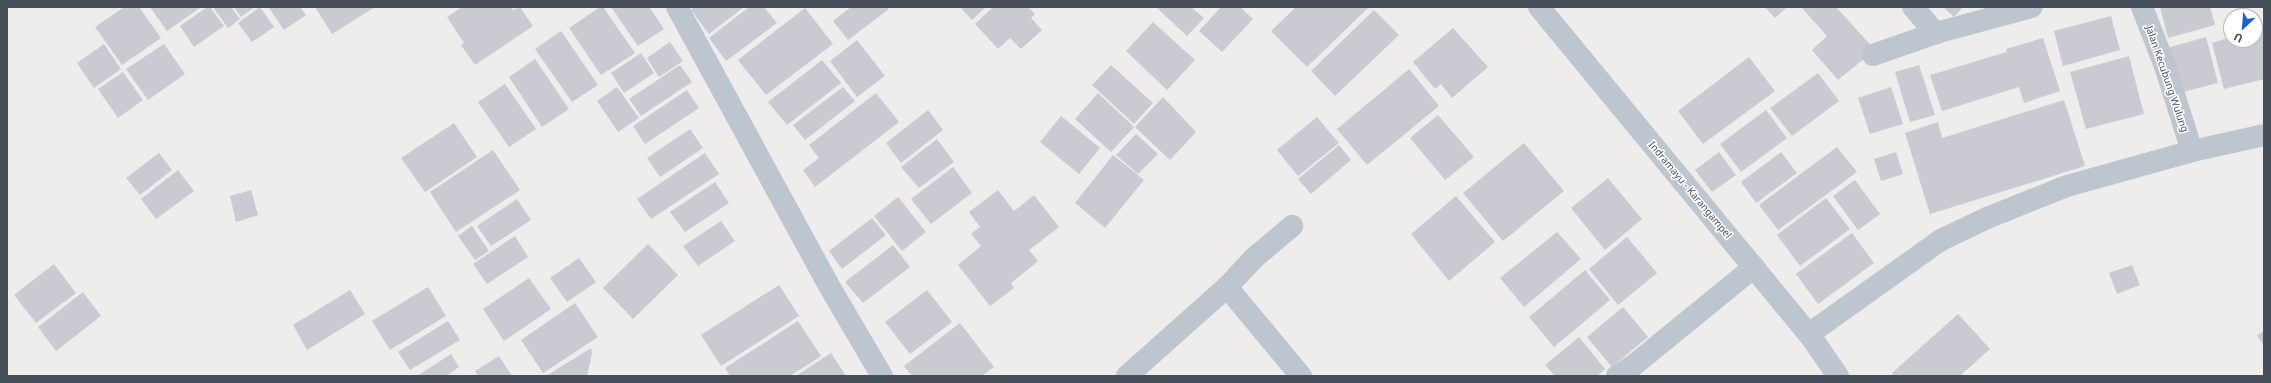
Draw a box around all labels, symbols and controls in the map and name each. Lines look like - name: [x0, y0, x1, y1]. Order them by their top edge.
- north arrow: [2223, 8, 2263, 48]
- street label: Jalan Kecubung Wulung: [2143, 24, 2191, 134]
- text: U: [2231, 30, 2245, 47]
- street label: Indramayu - Karangampel: [1646, 139, 1734, 241]

